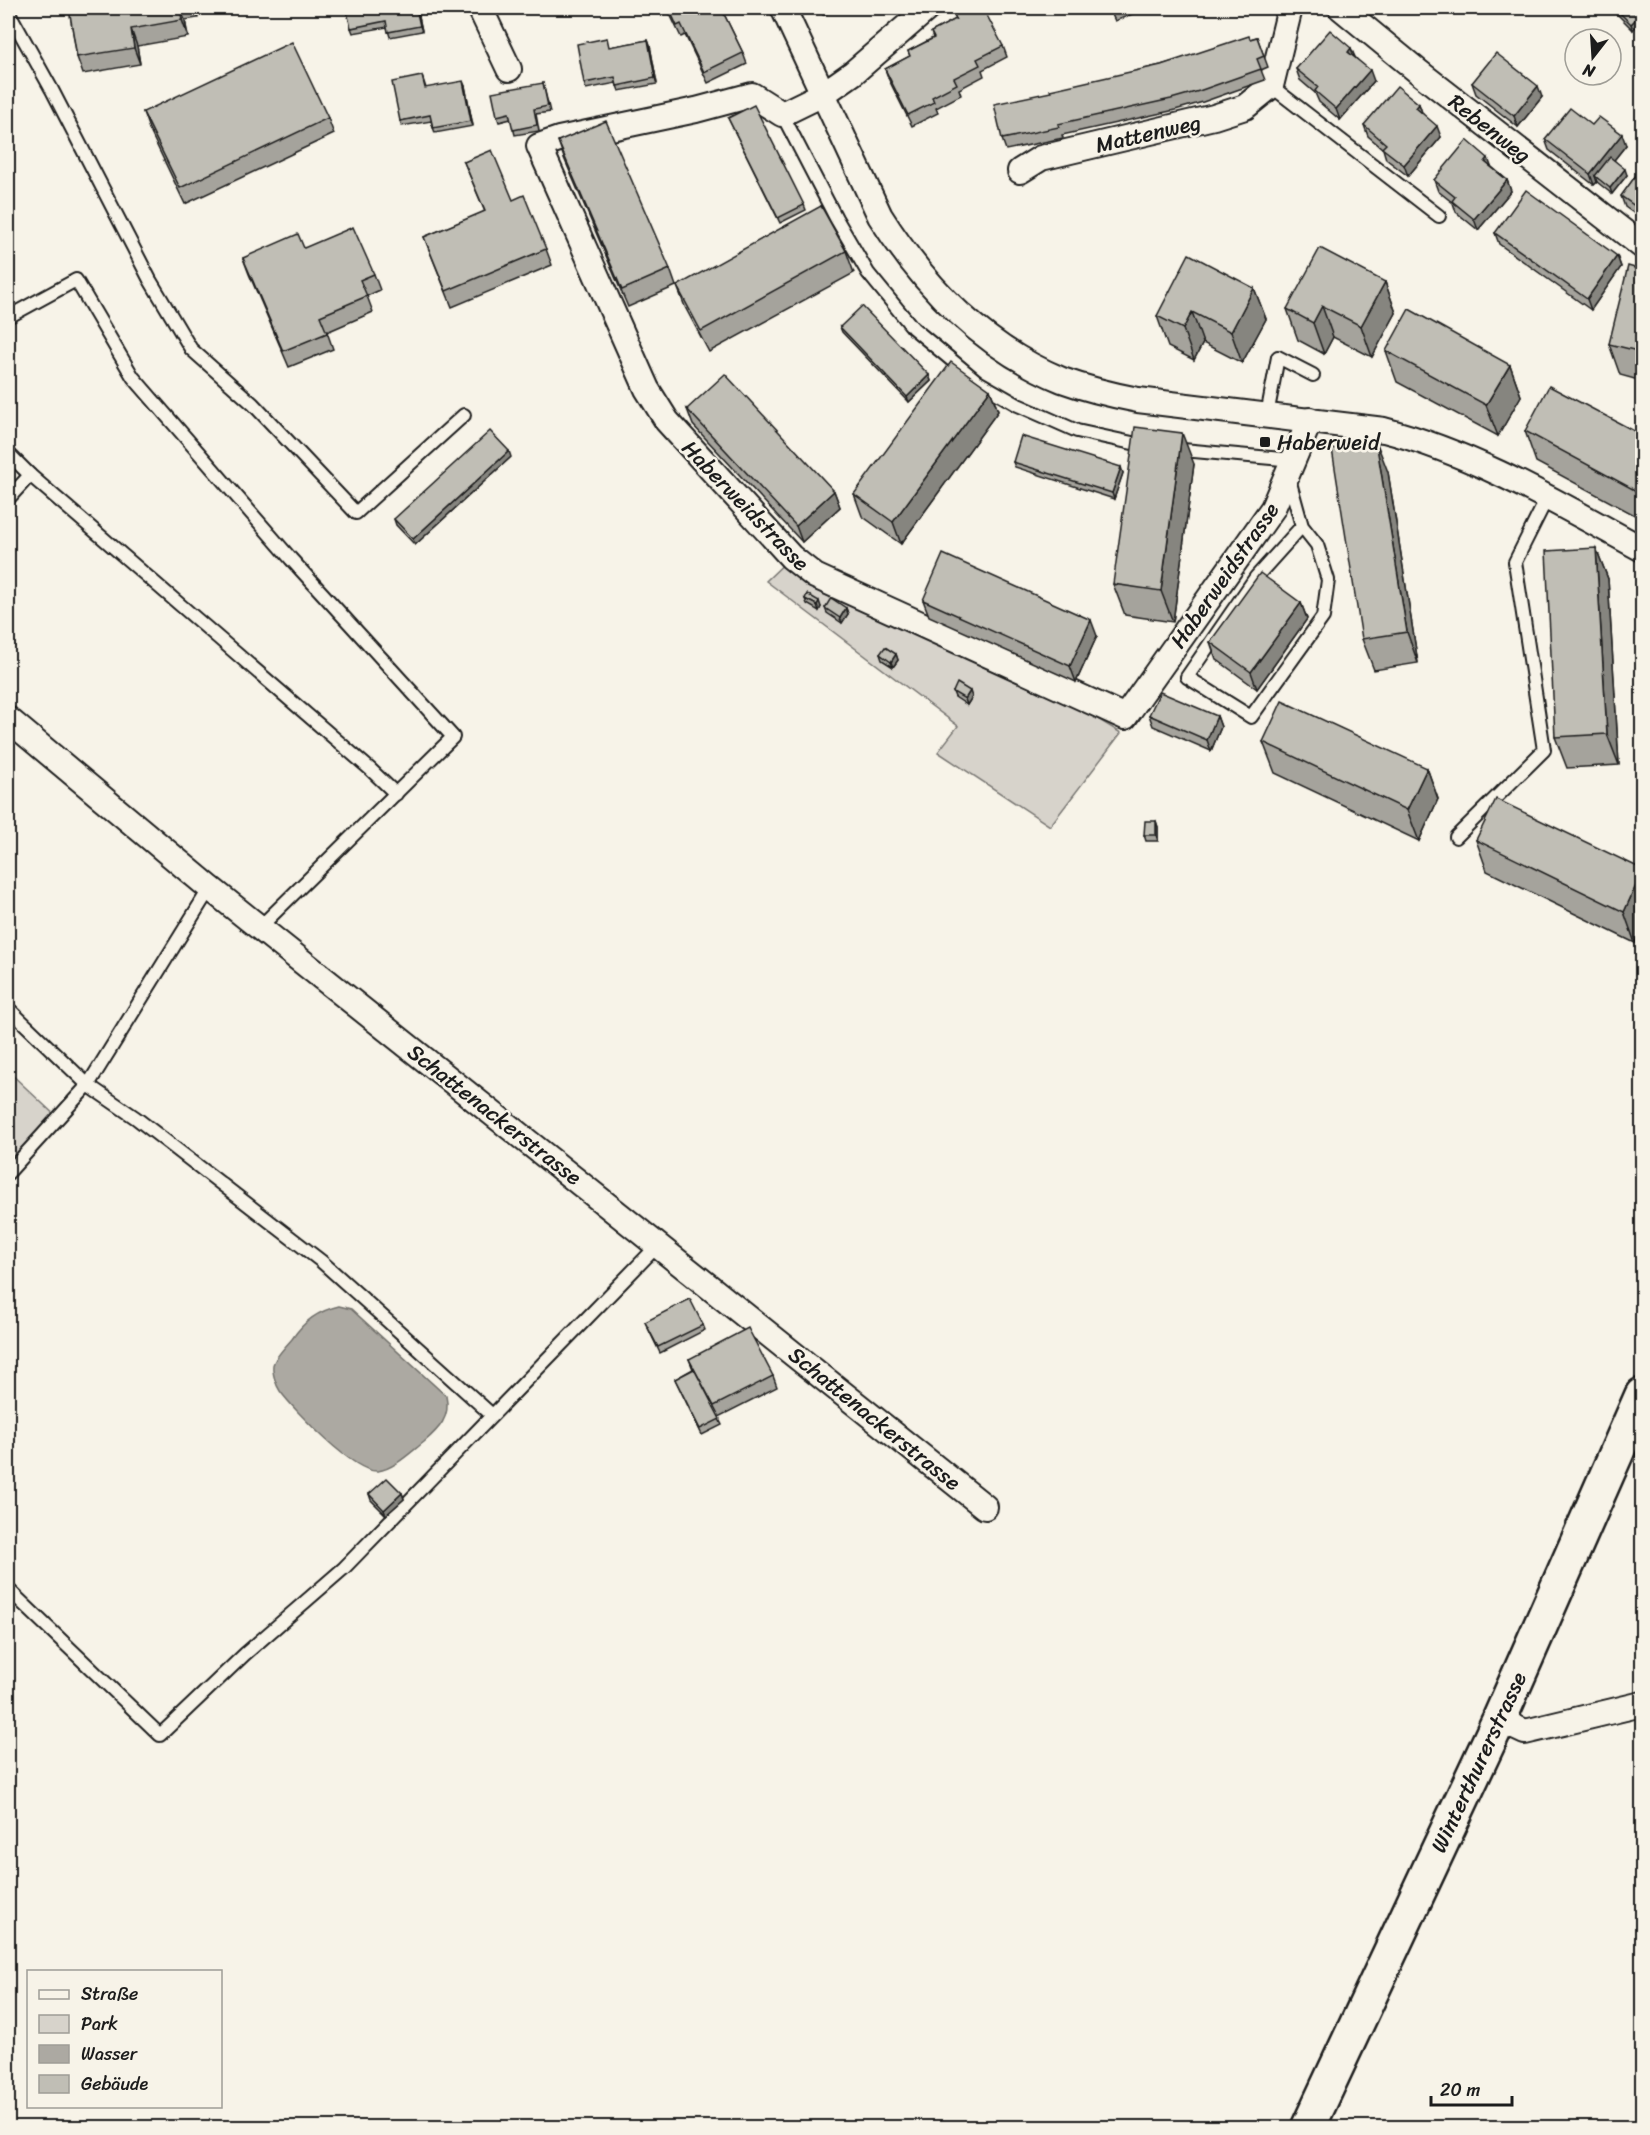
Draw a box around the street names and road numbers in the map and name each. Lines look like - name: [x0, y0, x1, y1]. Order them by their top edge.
- street label: Rebenweg: [1440, 83, 1540, 174]
- street label: Mattenweg: [1091, 102, 1205, 165]
- street label: Haberweidstrasse: [672, 430, 819, 581]
- street label: Haberweidstrasse: [1159, 494, 1290, 657]
- street label: Schattenackerstrasse: [399, 1033, 591, 1196]
- street label: Schattenackerstrasse: [779, 1336, 970, 1501]
- street label: Winterthurerstrasse: [1419, 1665, 1538, 1859]

